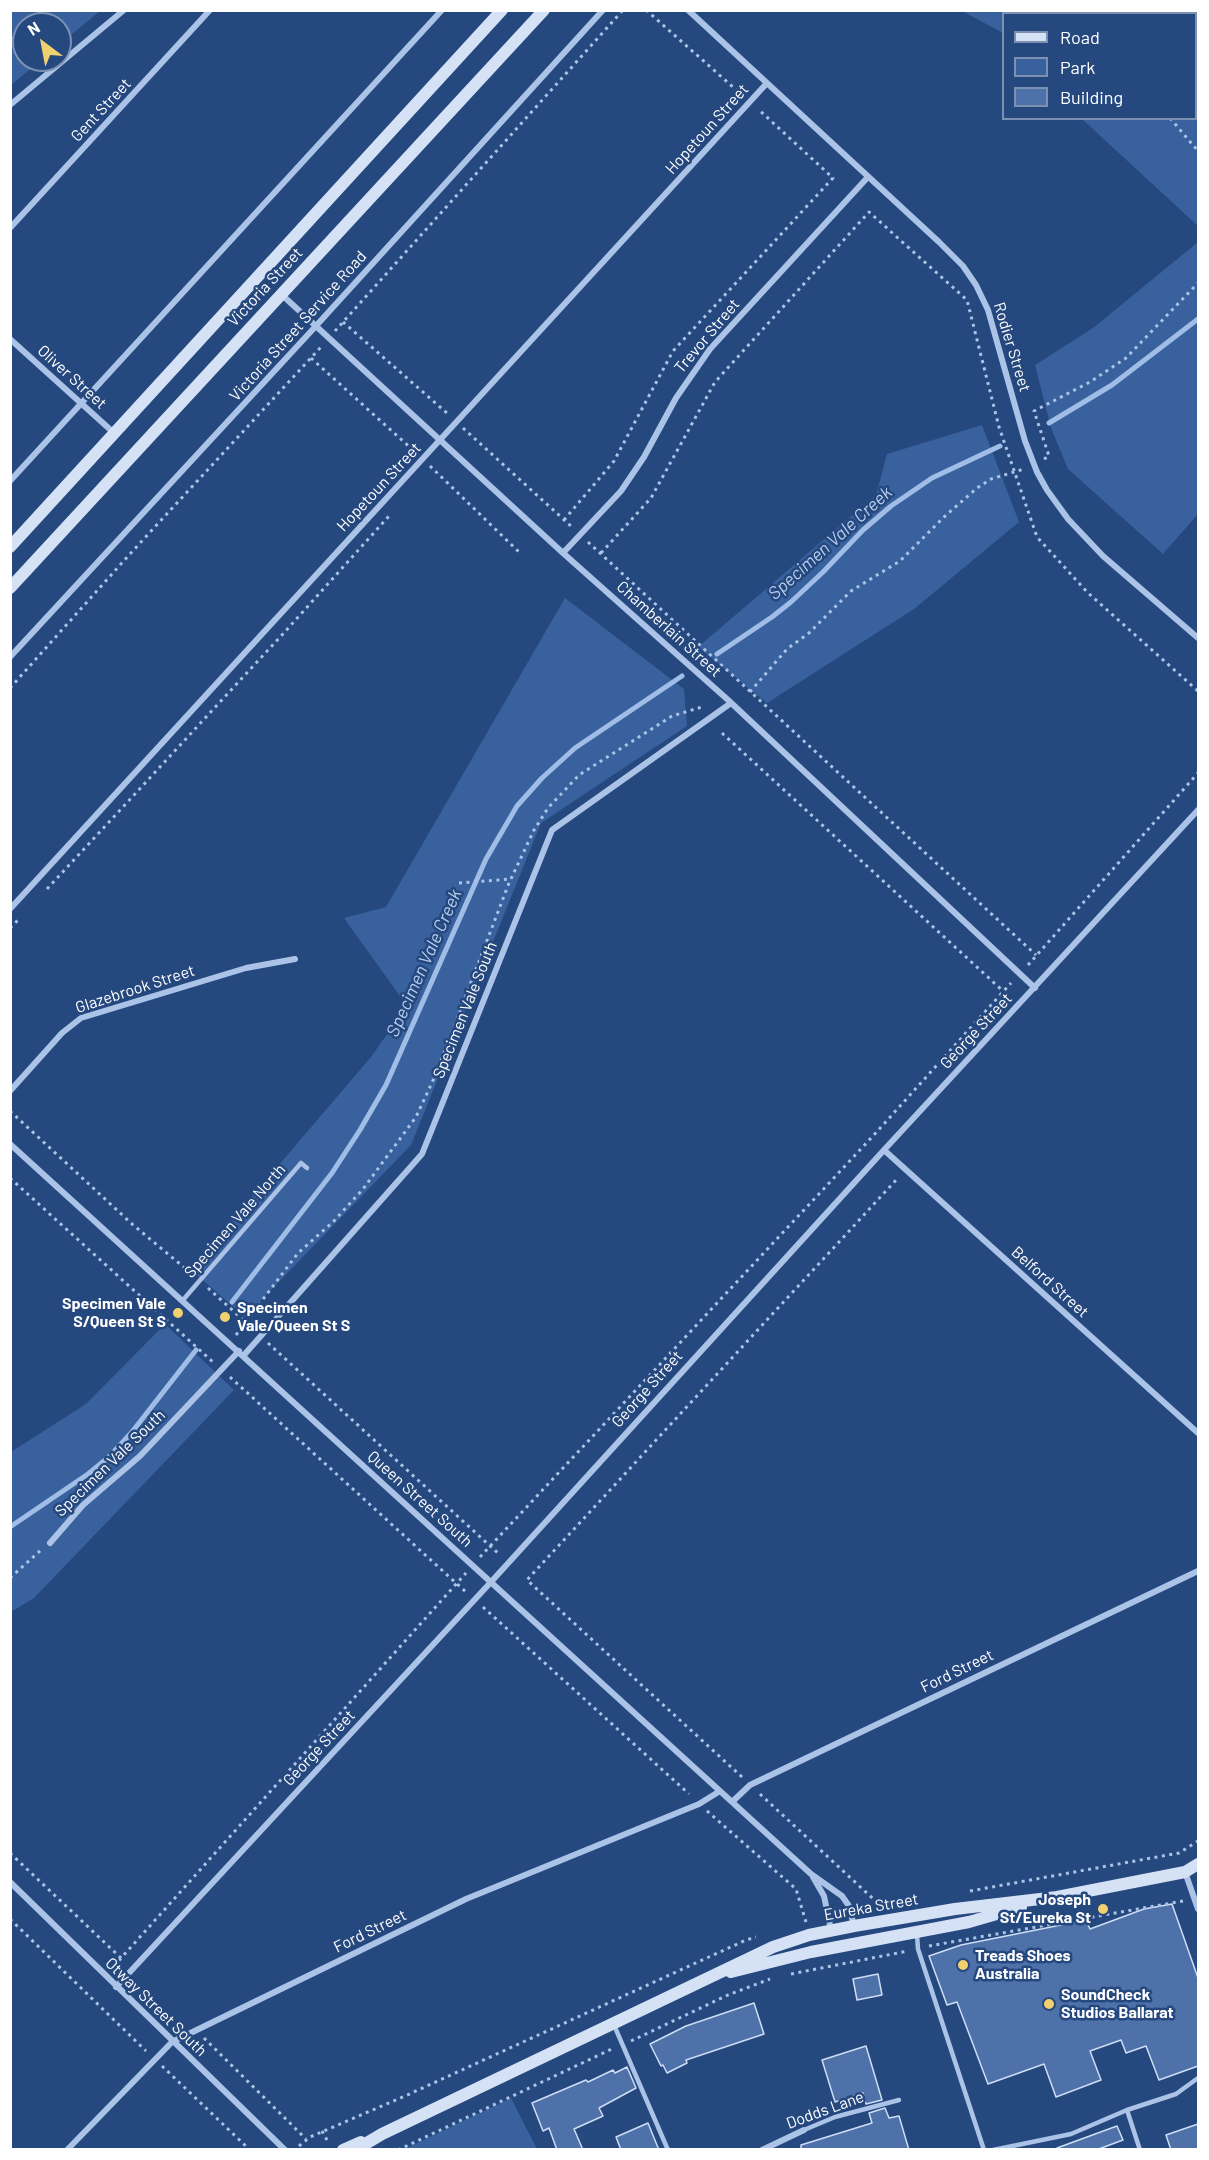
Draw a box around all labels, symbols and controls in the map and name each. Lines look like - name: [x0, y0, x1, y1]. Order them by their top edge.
- north arrow: [12, 12, 72, 72]
- legend: [1002, 12, 1197, 120]
- text: N: [24, 17, 43, 39]
- text: Road: [1060, 26, 1100, 48]
- text: Park: [1060, 56, 1095, 78]
- street label: Gent Street: [67, 74, 135, 146]
- street label: Hopetoun Street: [661, 80, 753, 178]
- text: Building: [1060, 86, 1123, 108]
- street label: Victoria Street: [224, 243, 306, 331]
- street label: Victoria Street Service Road: [225, 247, 371, 405]
- street label: Trevor Street: [670, 295, 744, 377]
- street label: Rodier Street: [989, 300, 1035, 394]
- street label: Oliver Street: [34, 341, 110, 413]
- street label: Hopetoun Street: [333, 439, 425, 535]
- water label: Specimen Vale Creek: [764, 482, 896, 604]
- street label: Chamberlain Street: [613, 577, 725, 681]
- water label: Specimen Vale Creek: [382, 886, 466, 1040]
- street label: Specimen Vale South: [429, 939, 501, 1081]
- street label: Glazebrook Street: [73, 961, 197, 1017]
- street label: George Street: [936, 989, 1016, 1073]
- street label: Specimen Vale North: [180, 1160, 290, 1282]
- street label: Belford Street: [1007, 1242, 1093, 1322]
- place label: Specimen Vale S/Queen St S: [62, 1294, 166, 1332]
- place label: Specimen Vale/Queen St S: [237, 1298, 350, 1336]
- marker: Specimen Vale S/Queen St S: [171, 1306, 185, 1320]
- marker: Specimen Vale/Queen St S: [218, 1310, 232, 1324]
- street label: George Street: [608, 1347, 686, 1431]
- street label: Specimen Vale South: [51, 1405, 169, 1521]
- street label: Queen Street South: [364, 1447, 476, 1551]
- street label: Ford Street: [918, 1645, 996, 1697]
- street label: George Street: [279, 1706, 359, 1790]
- street label: Eureka Street: [822, 1889, 920, 1925]
- place label: Joseph St/Eureka St: [1000, 1890, 1091, 1928]
- marker: Joseph St/Eureka St: [1096, 1902, 1110, 1916]
- street label: Ford Street: [331, 1905, 409, 1957]
- place label: Treads Shoes Australia: [975, 1946, 1071, 1984]
- street label: Otway Street South: [101, 1954, 211, 2060]
- marker: Treads Shoes Australia: [956, 1958, 970, 1972]
- place label: SoundCheck Studios Ballarat: [1061, 1985, 1174, 2023]
- marker: SoundCheck Studios Ballarat: [1042, 1997, 1056, 2011]
- street label: Dodds Lane: [784, 2087, 866, 2133]

